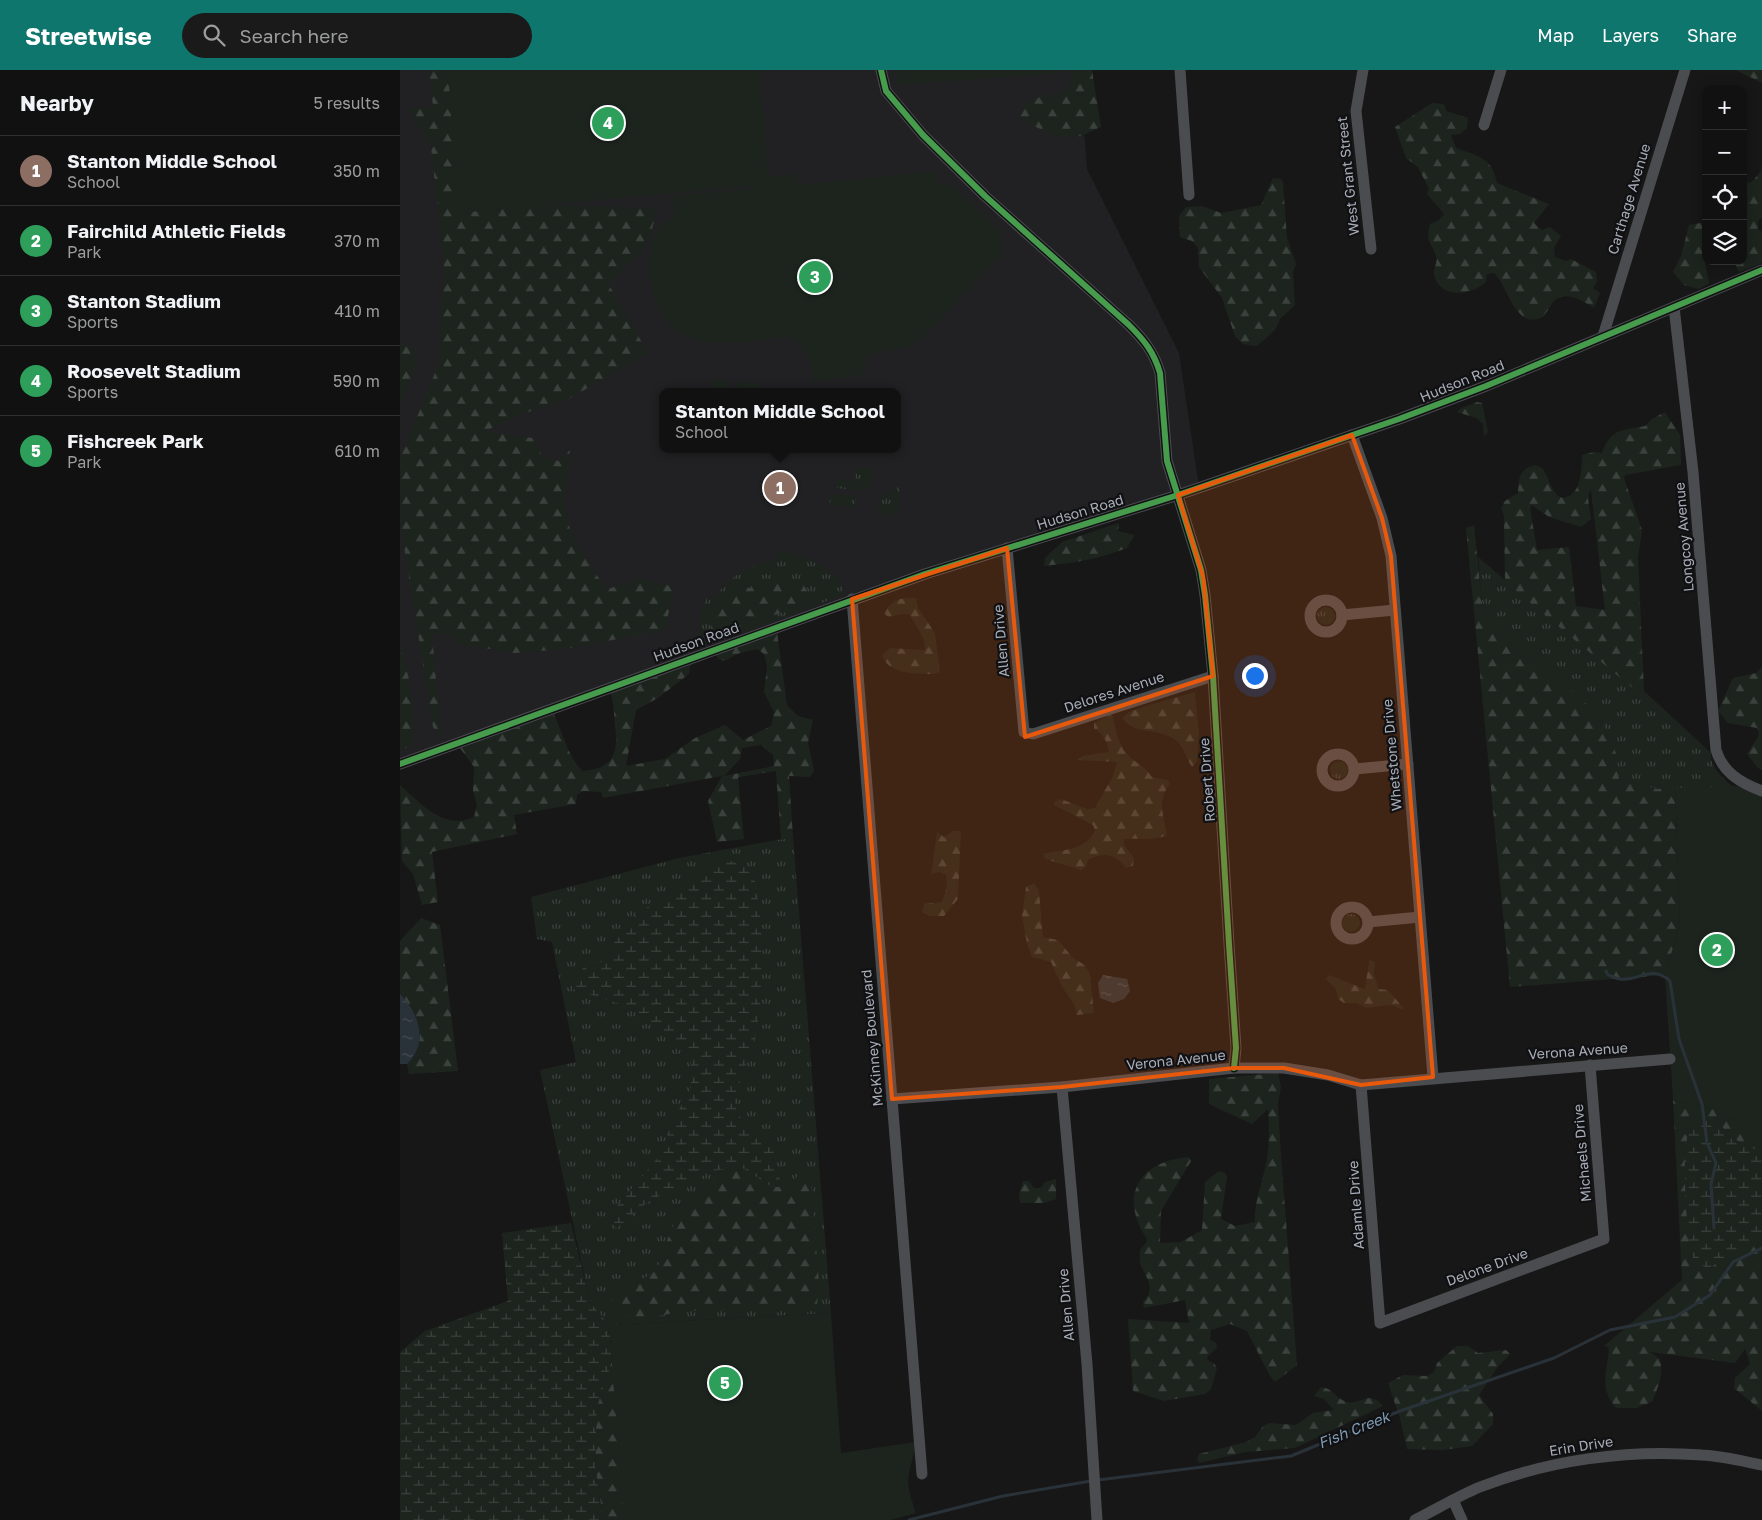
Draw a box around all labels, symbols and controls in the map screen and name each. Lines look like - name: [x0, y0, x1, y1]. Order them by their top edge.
- search box: [182, 13, 532, 58]
- text: Streetwise: [25, 21, 152, 50]
- icon: search: [200, 21, 228, 49]
- text: Search here: [240, 24, 348, 47]
- text: Map: [1537, 24, 1574, 46]
- text: Layers: [1602, 24, 1659, 46]
- text: Share: [1687, 24, 1737, 46]
- map controls: [1702, 85, 1747, 265]
- button: +: [1702, 85, 1747, 130]
- text: Nearby: [20, 90, 94, 116]
- text: 5 results: [314, 93, 380, 113]
- pin: 4: [592, 104, 624, 142]
- street label: West Grant Street: [1333, 116, 1362, 236]
- button: −: [1702, 130, 1747, 175]
- street label: Carthage Avenue: [1604, 141, 1653, 256]
- text: Stanton Middle School: [67, 149, 277, 172]
- text: 1: [32, 161, 40, 181]
- text: 350 m: [333, 161, 380, 181]
- text: School: [67, 172, 120, 192]
- button: locate: [1702, 175, 1747, 220]
- text: Fairchild Athletic Fields: [67, 219, 286, 242]
- button: layers: [1702, 220, 1747, 265]
- text: 2: [31, 231, 41, 251]
- text: 370 m: [334, 231, 380, 251]
- text: Park: [67, 242, 102, 262]
- pin: 3: [799, 258, 831, 296]
- text: Stanton Stadium: [67, 289, 221, 312]
- text: 3: [31, 301, 41, 321]
- text: 410 m: [334, 301, 380, 321]
- text: Sports: [67, 312, 118, 332]
- street label: Hudson Road: [1417, 356, 1507, 405]
- text: Roosevelt Stadium: [67, 359, 241, 382]
- text: 4: [31, 371, 41, 391]
- text: 590 m: [333, 371, 380, 391]
- text: Sports: [67, 382, 118, 402]
- popup: [659, 388, 901, 453]
- text: Stanton Middle School: [675, 399, 885, 422]
- text: School: [675, 422, 728, 442]
- text: Fishcreek Park: [67, 429, 204, 452]
- text: 5: [31, 441, 41, 461]
- text: 610 m: [334, 441, 380, 461]
- text: Park: [67, 452, 102, 472]
- pin: 1: [764, 469, 796, 507]
- street label: Longcoy Avenue: [1670, 482, 1697, 593]
- street label: Hudson Road: [1034, 490, 1125, 533]
- street label: Allen Drive: [989, 604, 1012, 678]
- street label: Hudson Road: [651, 618, 741, 665]
- your location: [1242, 663, 1268, 689]
- street label: Delores Avenue: [1062, 667, 1166, 716]
- street label: Whetstone Drive: [1378, 698, 1405, 812]
- street label: Robert Drive: [1195, 738, 1218, 823]
- pin: 2: [1701, 931, 1733, 969]
- street label: McKinney Boulevard: [857, 969, 886, 1107]
- street label: Verona Avenue: [1528, 1039, 1628, 1062]
- street label: Verona Avenue: [1125, 1046, 1226, 1073]
- street label: Michaels Drive: [1569, 1103, 1594, 1203]
- street label: Adamle Drive: [1344, 1160, 1367, 1250]
- street label: Delone Drive: [1444, 1244, 1530, 1289]
- street label: Allen Drive: [1054, 1268, 1077, 1342]
- pin: 5: [709, 1364, 741, 1402]
- water label: Fish Creek: [1315, 1406, 1393, 1452]
- street label: Erin Drive: [1548, 1432, 1614, 1459]

